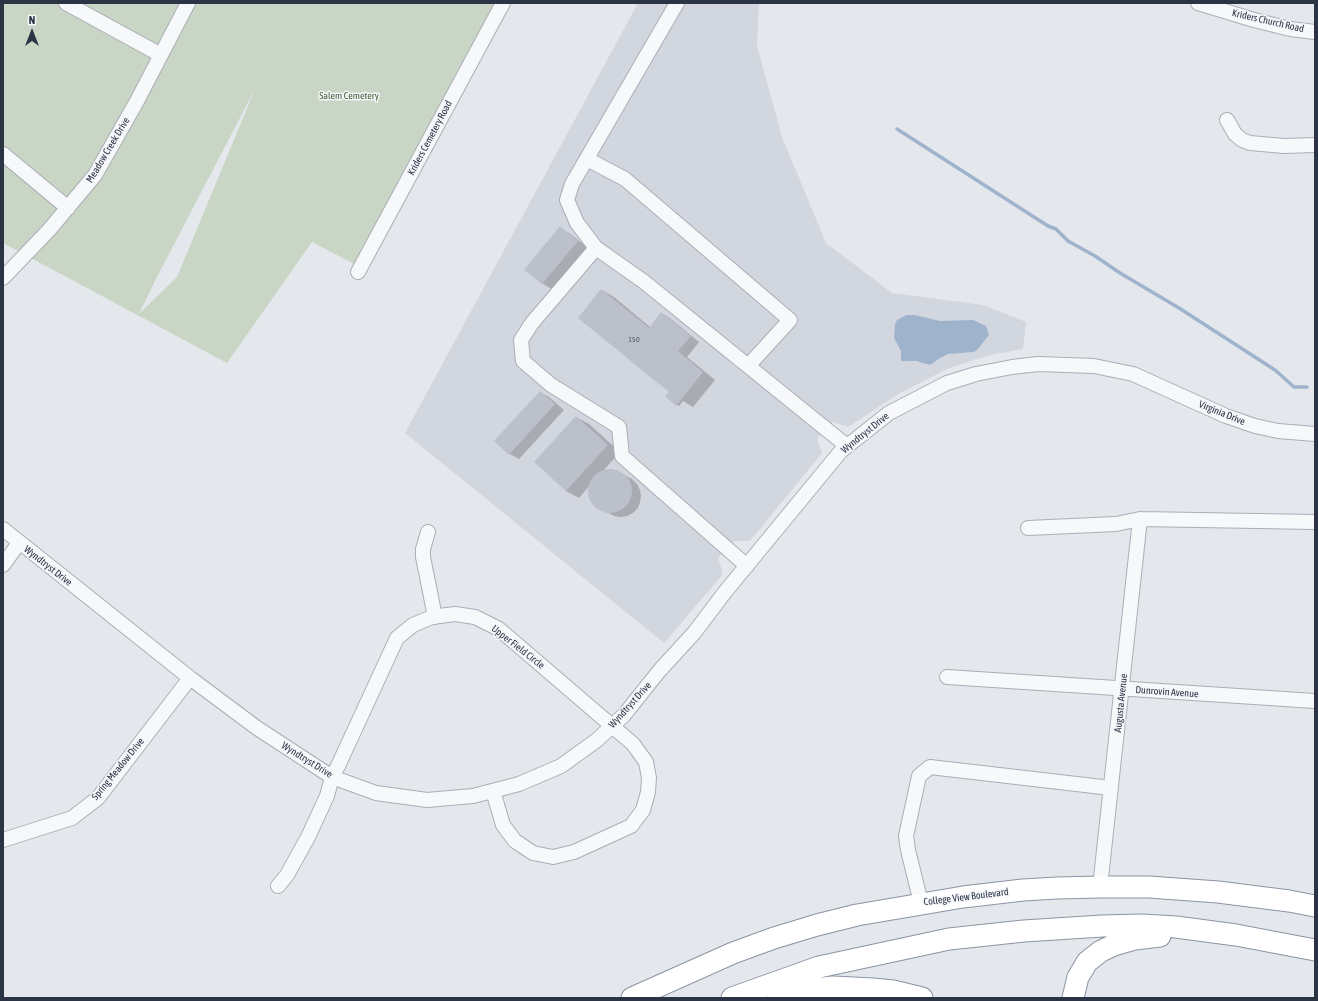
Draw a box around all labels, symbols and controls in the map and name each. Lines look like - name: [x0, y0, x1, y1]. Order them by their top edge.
- street label: Kriders Church Road: [1231, 7, 1305, 35]
- north arrow: [12, 12, 52, 52]
- text: N: [29, 14, 35, 26]
- park label: Salem Cemetery: [319, 90, 379, 102]
- street label: Kriders Cemetery Road: [405, 99, 455, 177]
- street label: Meadow Creek Drive: [84, 115, 132, 185]
- house number: 150: [628, 334, 640, 344]
- street label: Virginia Drive: [1197, 398, 1247, 428]
- street label: Wyndtryst Drive: [839, 410, 891, 456]
- street label: Wyndtryst Drive: [21, 543, 75, 589]
- street label: Upper Field Circle: [489, 622, 547, 672]
- street label: Augusta Avenue: [1112, 673, 1130, 733]
- street label: Wyndtryst Drive: [606, 679, 654, 731]
- street label: Dunrovin Avenue: [1135, 684, 1199, 700]
- street label: Spring Meadow Drive: [89, 735, 147, 803]
- street label: Wyndtryst Drive: [279, 740, 335, 780]
- street label: College View Boulevard: [923, 886, 1009, 908]

